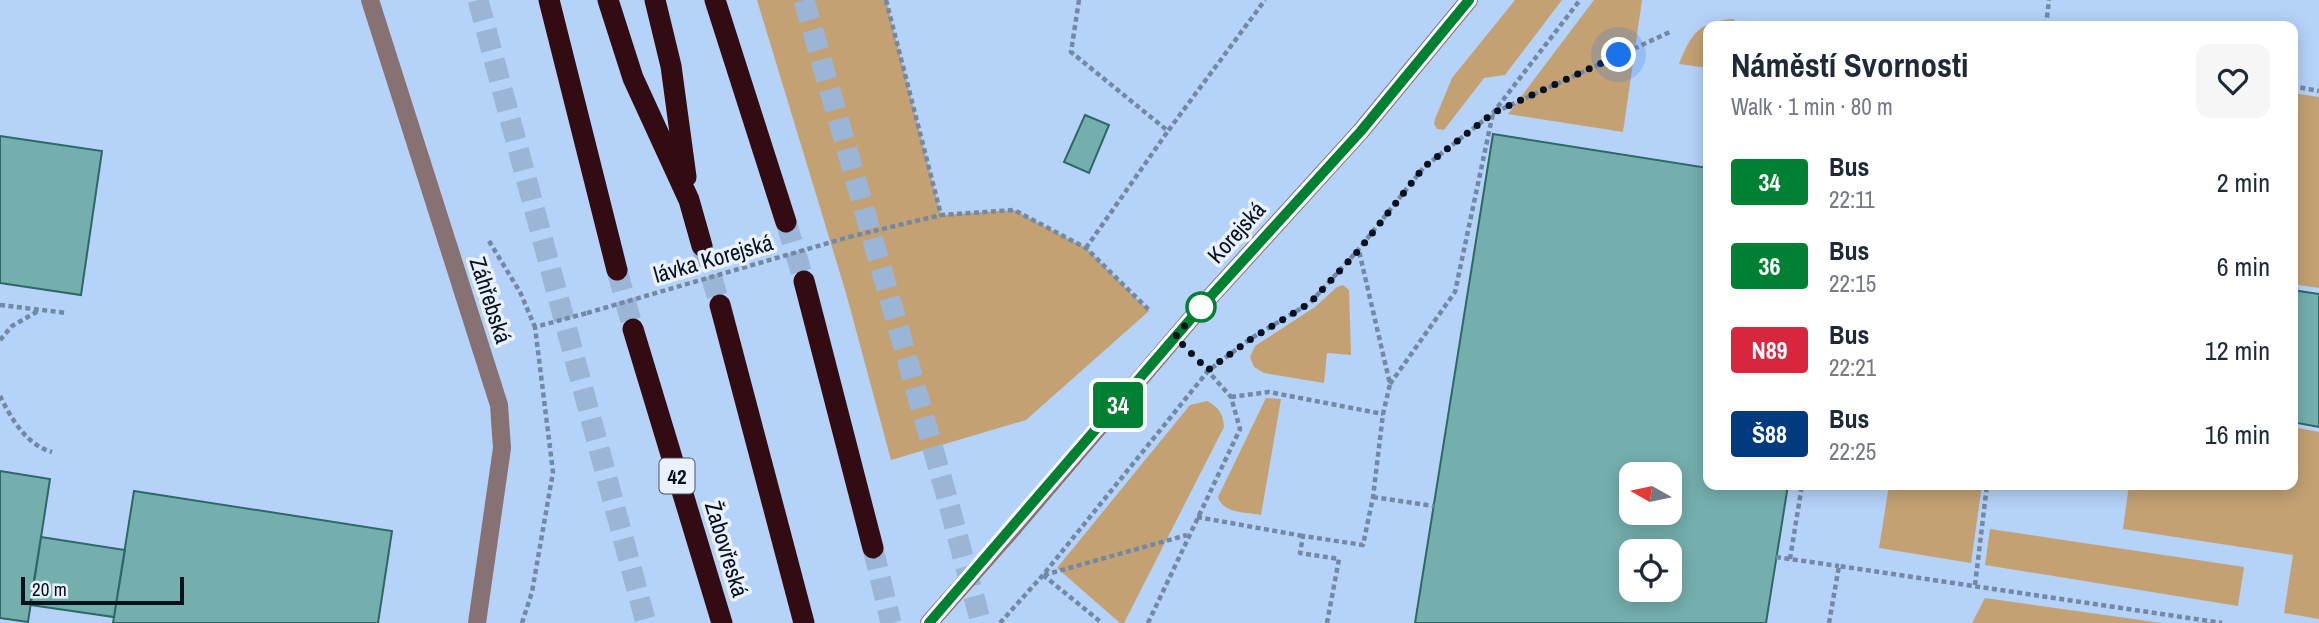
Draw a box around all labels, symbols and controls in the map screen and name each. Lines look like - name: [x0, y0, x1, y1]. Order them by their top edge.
- your location: [1601, 37, 1636, 72]
- text: Náměstí Svornosti: [1731, 43, 1969, 87]
- button: heart: [2196, 44, 2270, 118]
- text: Walk · 1 min · 80 m: [1731, 91, 1893, 122]
- text: Bus: [1829, 149, 1869, 184]
- text: 2 min: [2217, 165, 2270, 200]
- text: 34: [1759, 166, 1780, 198]
- text: 22:11: [1829, 184, 1875, 215]
- street label: Korejská: [1200, 194, 1272, 270]
- street label: lávka Korejská: [650, 226, 777, 290]
- text: Bus: [1829, 233, 1869, 268]
- text: 6 min: [2217, 249, 2270, 284]
- text: 36: [1759, 250, 1780, 282]
- street label: Záhřebská: [462, 253, 520, 348]
- text: 22:15: [1829, 268, 1876, 299]
- unlabelled marker: [1186, 292, 1216, 322]
- text: Bus: [1829, 317, 1869, 352]
- text: 12 min: [2205, 333, 2270, 368]
- text: N89: [1751, 334, 1788, 366]
- text: 22:21: [1829, 352, 1876, 383]
- line badge: 34: [1086, 382, 1150, 428]
- text: 34: [1107, 389, 1129, 421]
- text: Bus: [1829, 401, 1869, 436]
- text: 16 min: [2205, 417, 2270, 452]
- text: Š88: [1752, 418, 1787, 450]
- text: 22:25: [1829, 436, 1876, 467]
- road number: 42: [660, 458, 694, 494]
- north arrow: [1619, 462, 1682, 525]
- map controls: [1619, 462, 1682, 602]
- street label: Žabovřeská: [698, 497, 756, 601]
- button: locate: [1619, 539, 1682, 602]
- scale bar: [21, 574, 184, 606]
- text: 20 m: [32, 576, 67, 602]

